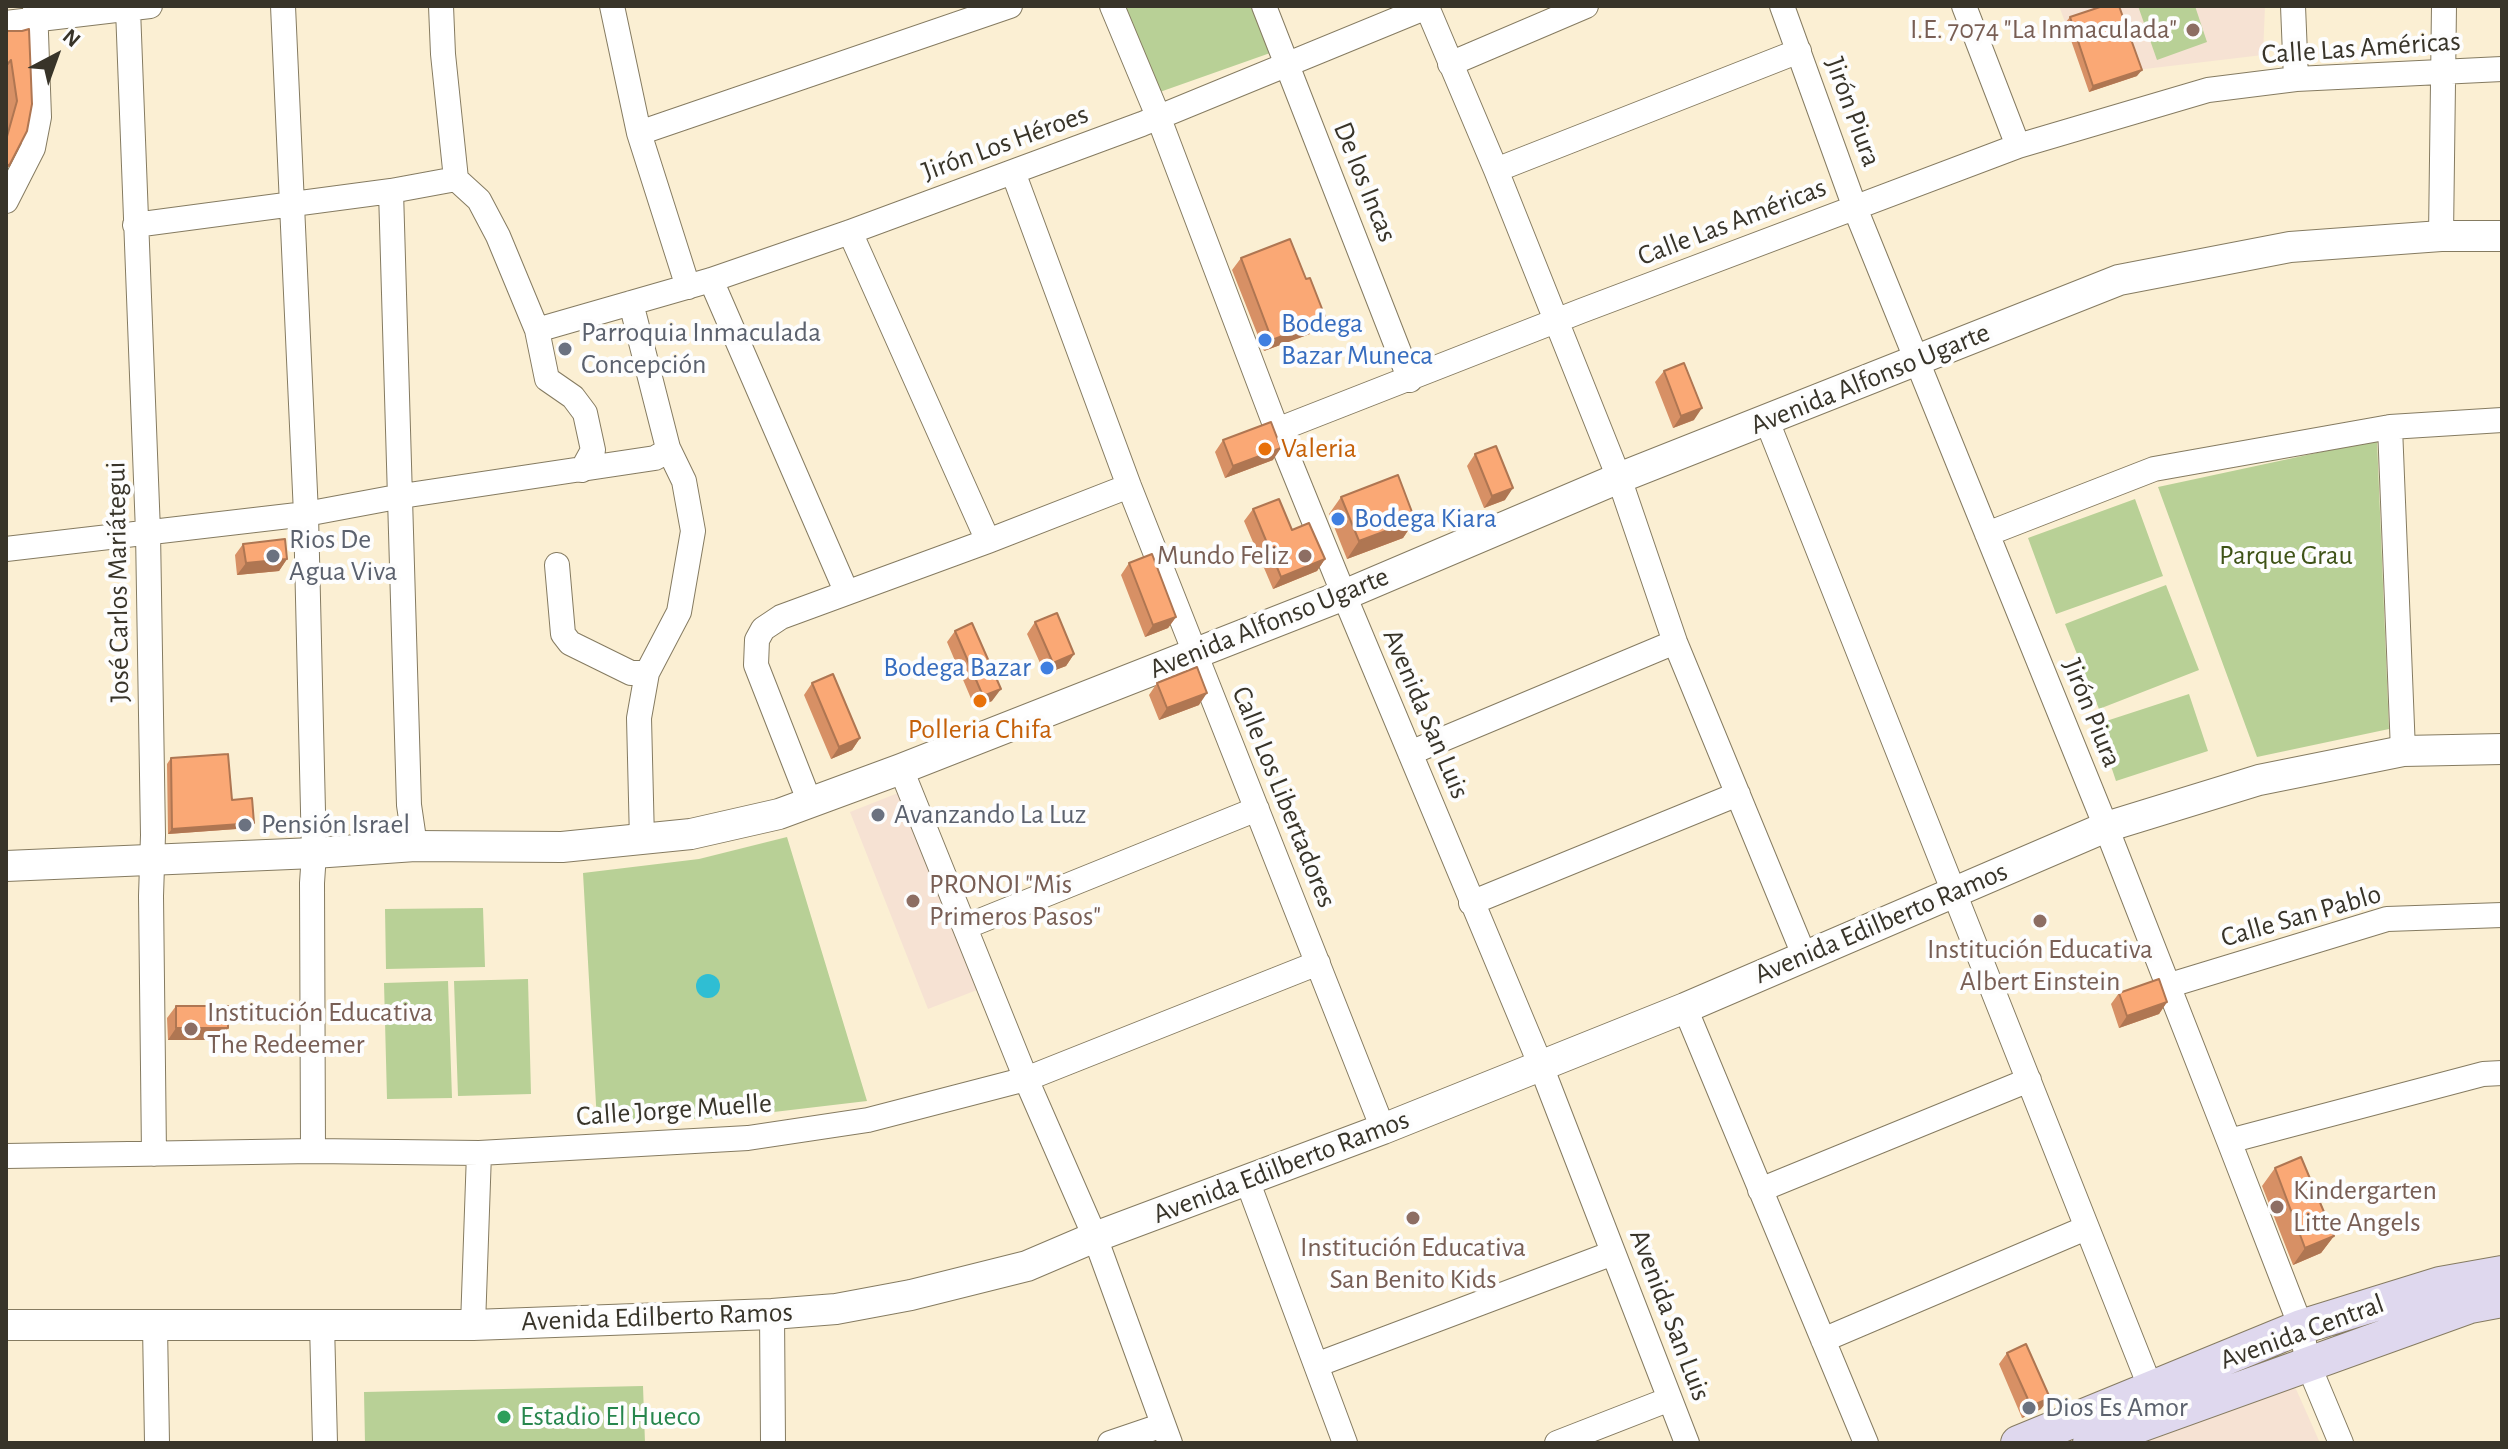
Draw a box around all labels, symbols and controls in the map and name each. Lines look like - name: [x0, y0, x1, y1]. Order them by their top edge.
- place label: I.E. 7074 "La Inmaculada": [1910, 13, 2177, 47]
- north arrow: [16, 16, 96, 96]
- marker: I.E. 7074 "La Inmaculada": [2184, 21, 2202, 39]
- street label: Calle Las Américas: [2260, 24, 2462, 72]
- text: N: [59, 25, 85, 51]
- street label: Jirón Piura: [1818, 53, 1888, 171]
- street label: Jirón Los Héroes: [917, 97, 1093, 189]
- street label: De los Incas: [1326, 117, 1404, 247]
- street label: Calle Las Américas: [1633, 171, 1831, 273]
- place label: Bodega Bazar Muneca: [1281, 307, 1433, 373]
- place label: Parroquia Inmaculada Concepción: [581, 316, 821, 382]
- street label: Avenida Alfonso Ugarte: [1746, 316, 1994, 442]
- marker: Bodega Bazar Muneca: [1256, 331, 1274, 349]
- marker: Parroquia Inmaculada Concepción: [556, 340, 574, 358]
- place label: Valeria: [1281, 432, 1357, 466]
- marker: Valeria: [1256, 440, 1274, 458]
- street label: José Carlos Mariátegui: [99, 461, 137, 703]
- place label: Bodega Kiara: [1354, 502, 1497, 536]
- marker: Bodega Kiara: [1329, 510, 1347, 528]
- place label: Rios De Agua Viva: [289, 523, 398, 589]
- place label: Mundo Feliz: [1157, 539, 1289, 573]
- park label: Parque Grau: [2219, 539, 2353, 573]
- marker: Rios De Agua Viva: [264, 547, 282, 565]
- marker: Mundo Feliz: [1296, 547, 1314, 565]
- street label: Avenida Alfonso Ugarte: [1145, 560, 1393, 686]
- street label: Avenida San Luis: [1375, 624, 1477, 804]
- place label: Bodega Bazar: [883, 651, 1031, 685]
- street label: Jirón Piura: [2055, 654, 2129, 772]
- marker: Bodega Bazar: [1038, 659, 1056, 677]
- street label: Calle Los Libertadores: [1224, 681, 1344, 913]
- marker: Polleria Chifa: [971, 692, 989, 710]
- place label: Polleria Chifa: [908, 713, 1052, 747]
- place label: Avanzando La Luz: [894, 798, 1086, 832]
- marker: Avanzando La Luz: [869, 806, 887, 824]
- place label: Pensión Israel: [261, 808, 410, 842]
- marker: Pensión Israel: [236, 816, 254, 834]
- street label: Avenida Edilberto Ramos: [1749, 854, 2013, 992]
- place label: PRONOI "Mis Primeros Pasos": [929, 868, 1101, 934]
- street label: Calle San Pablo: [2217, 877, 2385, 955]
- marker: PRONOI "Mis Primeros Pasos": [904, 892, 922, 910]
- marker: Institución Educativa Albert Einstein: [2031, 912, 2049, 930]
- place label: Institución Educativa Albert Einstein: [1927, 933, 2153, 999]
- place label: Institución Educativa The Redeemer: [207, 996, 433, 1062]
- marker: Institución Educativa The Redeemer: [182, 1020, 200, 1038]
- street label: Calle Jorge Muelle: [575, 1086, 773, 1134]
- street label: Avenida Edilberto Ramos: [1148, 1103, 1414, 1231]
- place label: Kindergarten Litte Angels: [2293, 1174, 2437, 1240]
- marker: Kindergarten Litte Angels: [2268, 1198, 2286, 1216]
- marker: Institución Educativa San Benito Kids: [1404, 1209, 1422, 1227]
- street label: Avenida San Luis: [1622, 1225, 1718, 1405]
- place label: Institución Educativa San Benito Kids: [1300, 1231, 1526, 1297]
- street label: Avenida Central: [2215, 1287, 2389, 1377]
- street label: Avenida Edilberto Ramos: [521, 1295, 793, 1339]
- place label: Dios Es Amor: [2045, 1391, 2188, 1425]
- marker: Dios Es Amor: [2020, 1399, 2038, 1417]
- place label: Estadio El Hueco: [520, 1400, 701, 1434]
- marker: Estadio El Hueco: [495, 1408, 513, 1426]

